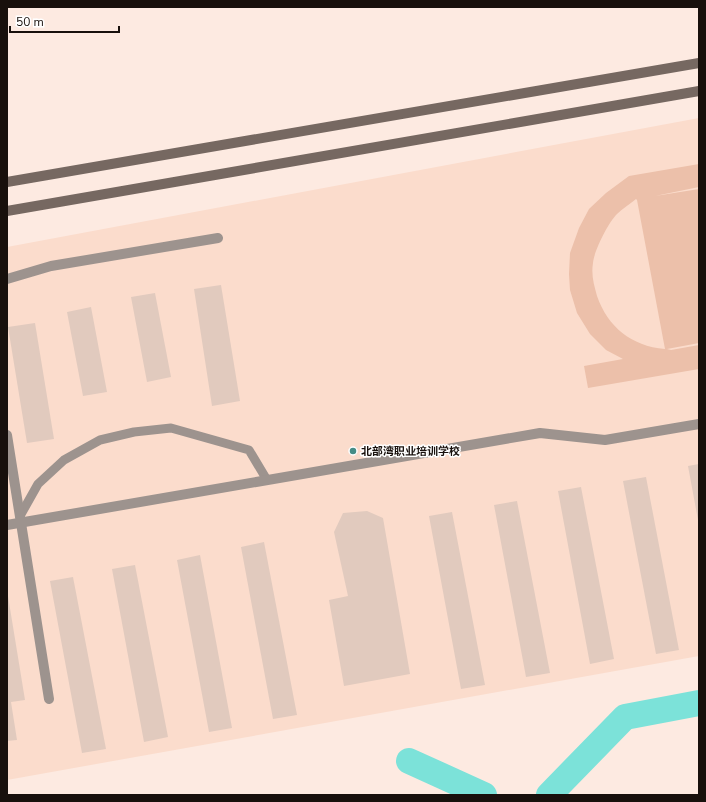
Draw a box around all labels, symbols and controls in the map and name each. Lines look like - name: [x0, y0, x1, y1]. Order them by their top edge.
- scale bar: [10, 8, 119, 34]
- text: 50 m: [16, 14, 44, 30]
- place label: 北部湾职业培训学校: [361, 444, 460, 459]
- marker: 北部湾职业培训学校: [348, 446, 358, 456]

